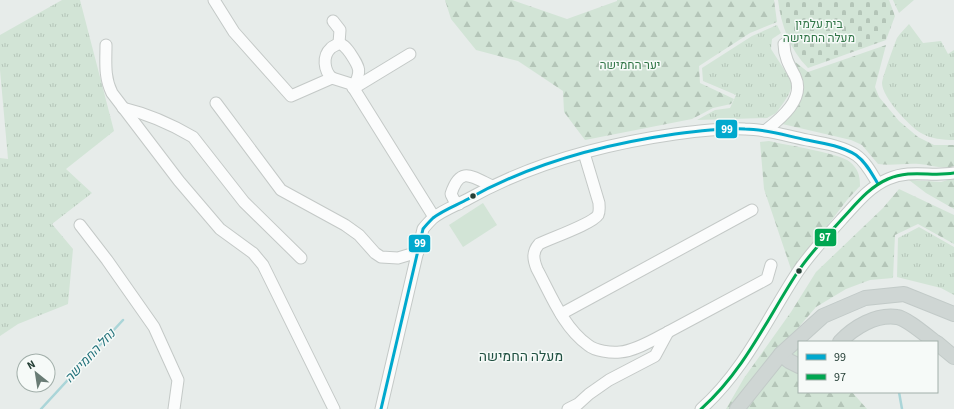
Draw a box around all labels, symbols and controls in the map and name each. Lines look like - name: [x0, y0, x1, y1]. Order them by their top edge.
- park label: בית עלמין מעלה החמישה: [783, 16, 855, 47]
- park label: יער החמישה: [599, 57, 661, 74]
- line badge: 99: [715, 119, 738, 139]
- text: 99: [721, 122, 733, 137]
- unlabelled marker: [468, 191, 478, 201]
- line badge: 97: [814, 228, 837, 247]
- text: 97: [819, 230, 831, 245]
- line badge: 99: [408, 234, 431, 253]
- text: 99: [414, 236, 426, 251]
- unlabelled marker: [794, 266, 804, 276]
- water label: נחל החמישה: [60, 324, 120, 387]
- legend: [798, 341, 938, 393]
- district label: מעלה החמישה: [479, 347, 563, 367]
- text: 99: [834, 349, 846, 366]
- north arrow: [16, 353, 56, 393]
- text: N: [24, 356, 38, 373]
- text: 97: [834, 369, 846, 386]

